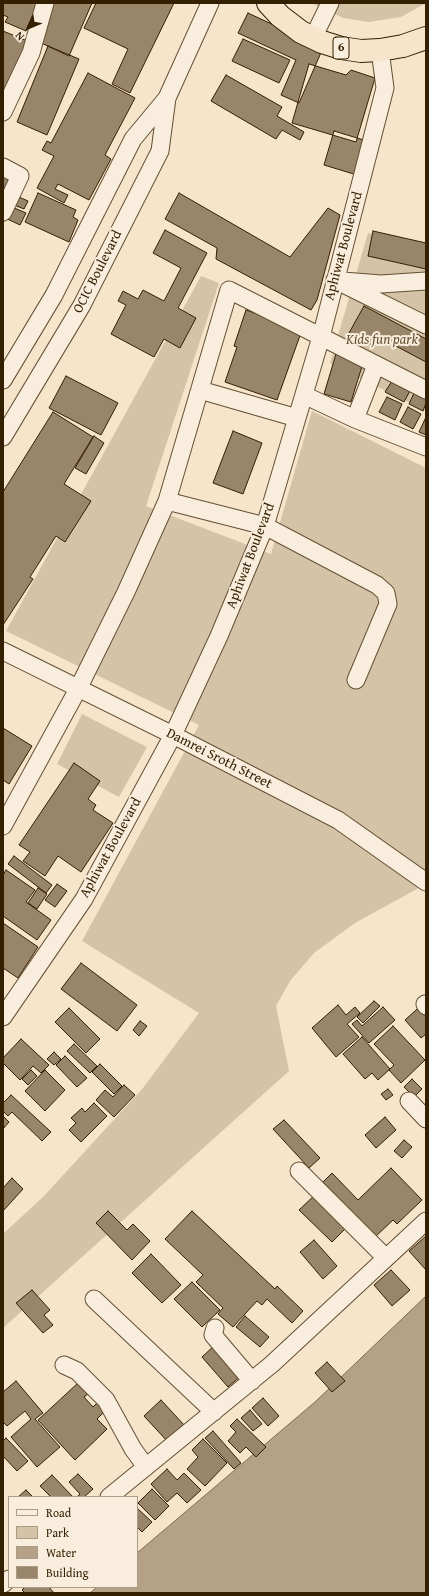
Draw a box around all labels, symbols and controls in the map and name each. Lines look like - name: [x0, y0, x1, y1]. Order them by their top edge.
- north arrow: [8, 8, 48, 48]
- text: N: [11, 28, 28, 45]
- road number: 6: [333, 37, 349, 59]
- street label: Aphiwat Boulevard: [321, 190, 367, 302]
- street label: OCIC Boulevard: [70, 228, 126, 316]
- park label: Kids fun park: [346, 332, 418, 348]
- street label: Aphiwat Boulevard: [223, 501, 279, 611]
- street label: Damrei Sroth Street: [163, 725, 275, 793]
- street label: Aphiwat Boulevard: [77, 795, 145, 901]
- legend: [8, 1496, 138, 1588]
- text: Road: [46, 1504, 71, 1521]
- text: Park: [46, 1524, 69, 1541]
- text: Water: [46, 1544, 76, 1561]
- text: Building: [46, 1564, 89, 1581]

